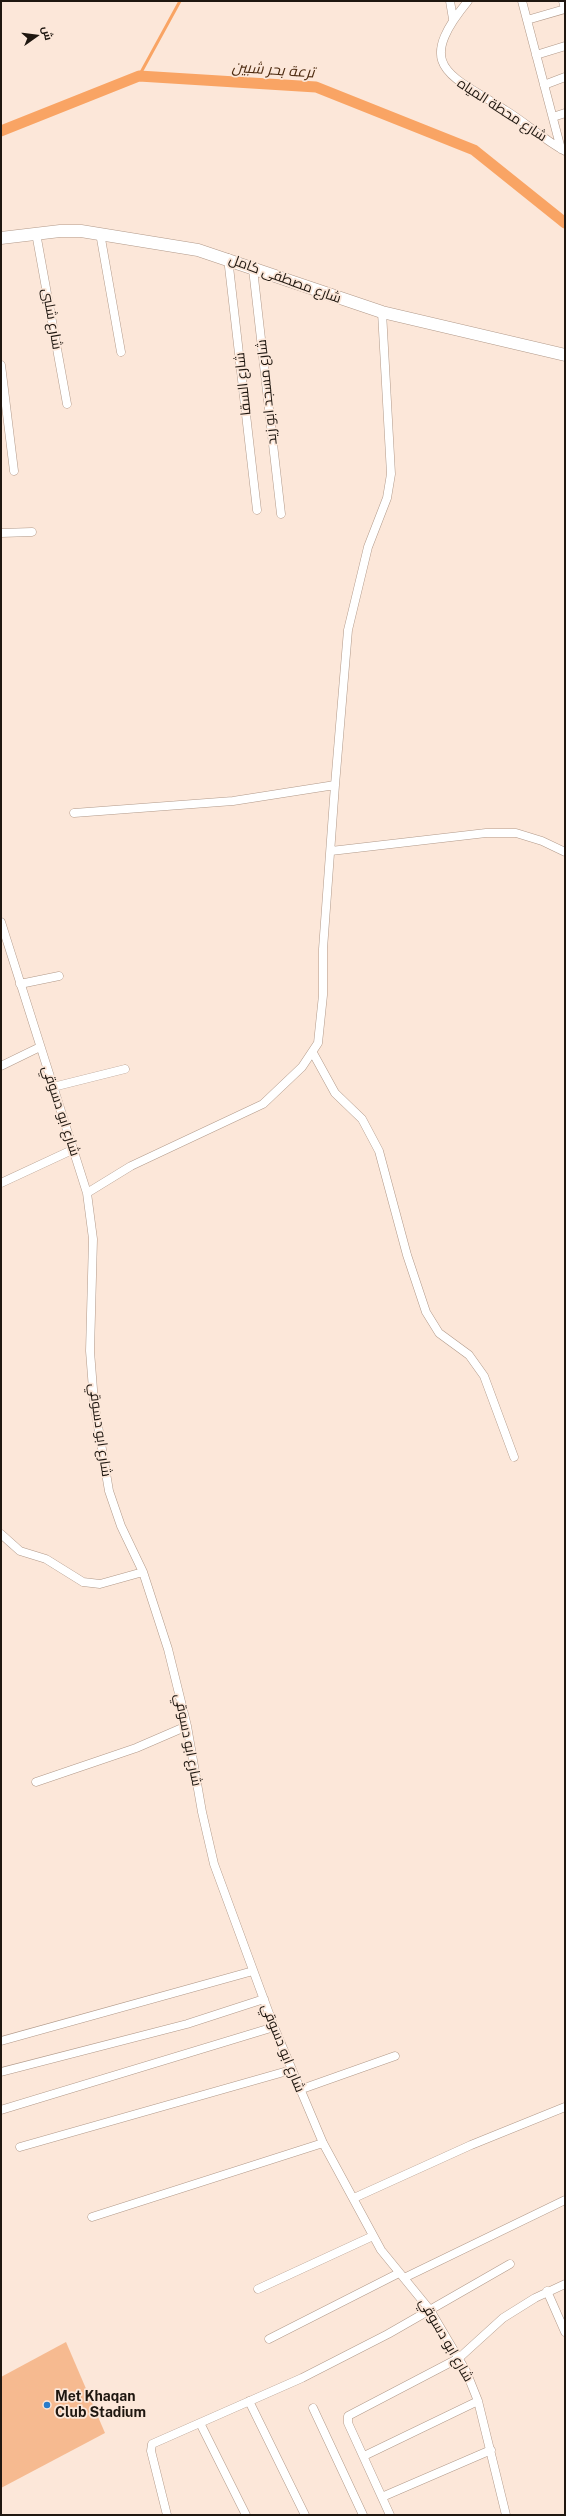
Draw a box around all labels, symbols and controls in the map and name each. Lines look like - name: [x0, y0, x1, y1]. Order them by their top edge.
- north arrow: [16, 16, 56, 56]
- text: ش: [40, 25, 55, 41]
- water label: ترعة بحر شبين: [231, 58, 315, 82]
- street label: شارع محطة المياه: [454, 75, 550, 145]
- street label: شارع مصطفى كامل: [227, 251, 343, 307]
- street label: شارع شلبى: [38, 287, 66, 351]
- street label: شارع مسجد ابو زيد: [253, 338, 281, 446]
- street label: شارع السقا: [231, 352, 255, 416]
- street label: شارع ابو دسوقي: [38, 1064, 84, 1158]
- street label: شارع ابو دسوقي: [85, 1382, 115, 1478]
- street label: شارع ابو دسوقي: [171, 1692, 205, 1788]
- street label: شارع ابو دسوقي: [258, 2001, 308, 2095]
- street label: شارع ابو دسوقي: [415, 2295, 477, 2385]
- place label: Met Khaqan Club Stadium: [55, 2389, 146, 2422]
- marker: Met Khaqan Club Stadium: [42, 2400, 52, 2410]

